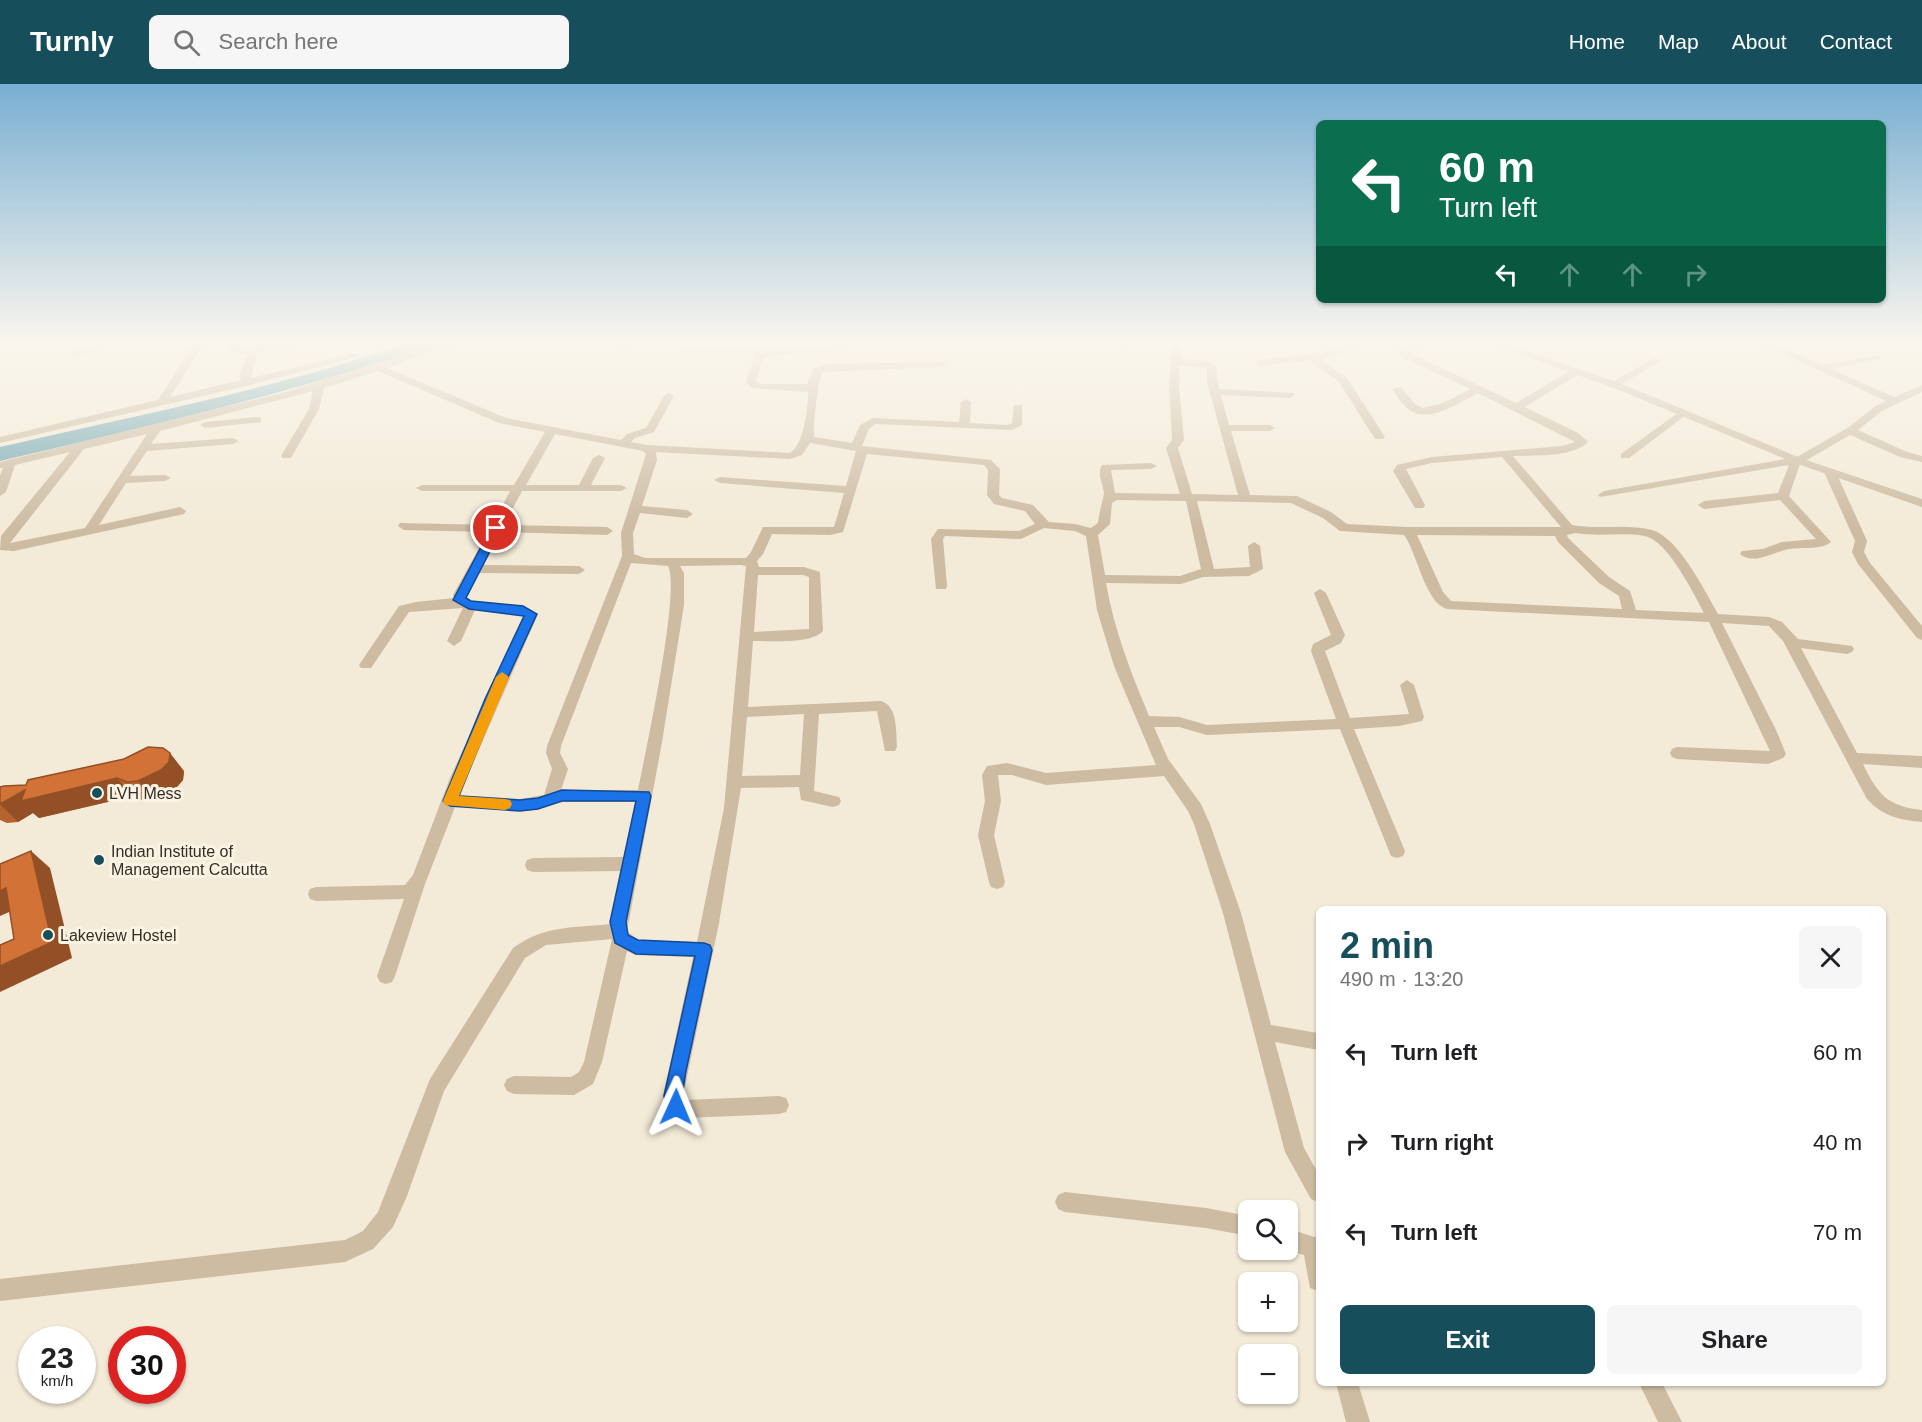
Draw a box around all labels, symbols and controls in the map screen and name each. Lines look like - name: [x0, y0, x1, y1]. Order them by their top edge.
- search box: [149, 15, 569, 69]
- text: Turnly: [30, 26, 113, 57]
- icon: search: [170, 26, 203, 59]
- text: Search here: [218, 29, 338, 54]
- text: Home: [1569, 30, 1625, 53]
- text: Map: [1658, 30, 1699, 53]
- text: About: [1732, 30, 1787, 53]
- text: Contact: [1820, 30, 1892, 53]
- icon: left: [1340, 144, 1418, 222]
- text: 60 m: [1439, 144, 1535, 191]
- text: Turn left: [1439, 193, 1537, 223]
- icon: left: [1490, 258, 1523, 291]
- icon: ahead: [1553, 258, 1586, 291]
- icon: ahead: [1616, 258, 1649, 291]
- icon: right: [1679, 258, 1712, 291]
- pin: [470, 502, 521, 553]
- icon: arrive: [479, 511, 512, 544]
- place label: LVH Mess: [109, 785, 182, 802]
- marker: LVH Mess: [90, 786, 104, 800]
- place label: Indian Institute of Management Calcutta: [111, 843, 268, 878]
- marker: Indian Institute of Management Calcutta: [92, 853, 106, 867]
- text: 2 min: [1340, 925, 1434, 966]
- button: close: [1799, 926, 1862, 989]
- place label: Lakeview Hostel: [60, 927, 177, 944]
- marker: Lakeview Hostel: [41, 928, 55, 942]
- text: 490 m · 13:20: [1340, 968, 1463, 990]
- icon: left: [1340, 1037, 1373, 1070]
- text: Turn left: [1391, 1040, 1477, 1065]
- text: 60 m: [1813, 1040, 1862, 1065]
- position arrow: [644, 1075, 708, 1139]
- icon: right: [1340, 1127, 1373, 1160]
- text: Turn right: [1391, 1130, 1493, 1155]
- text: 40 m: [1813, 1130, 1862, 1155]
- map controls: [1238, 1200, 1298, 1404]
- button: search: [1238, 1200, 1298, 1260]
- icon: left: [1340, 1217, 1373, 1250]
- text: Turn left: [1391, 1220, 1477, 1245]
- text: 70 m: [1813, 1220, 1862, 1245]
- button: +: [1238, 1272, 1298, 1332]
- button: Exit: [1340, 1305, 1595, 1374]
- button: Share: [1607, 1305, 1862, 1374]
- speed limit sign: 30: [108, 1326, 186, 1404]
- text: 23: [40, 1341, 74, 1374]
- button: −: [1238, 1344, 1298, 1404]
- text: km/h: [41, 1372, 73, 1389]

